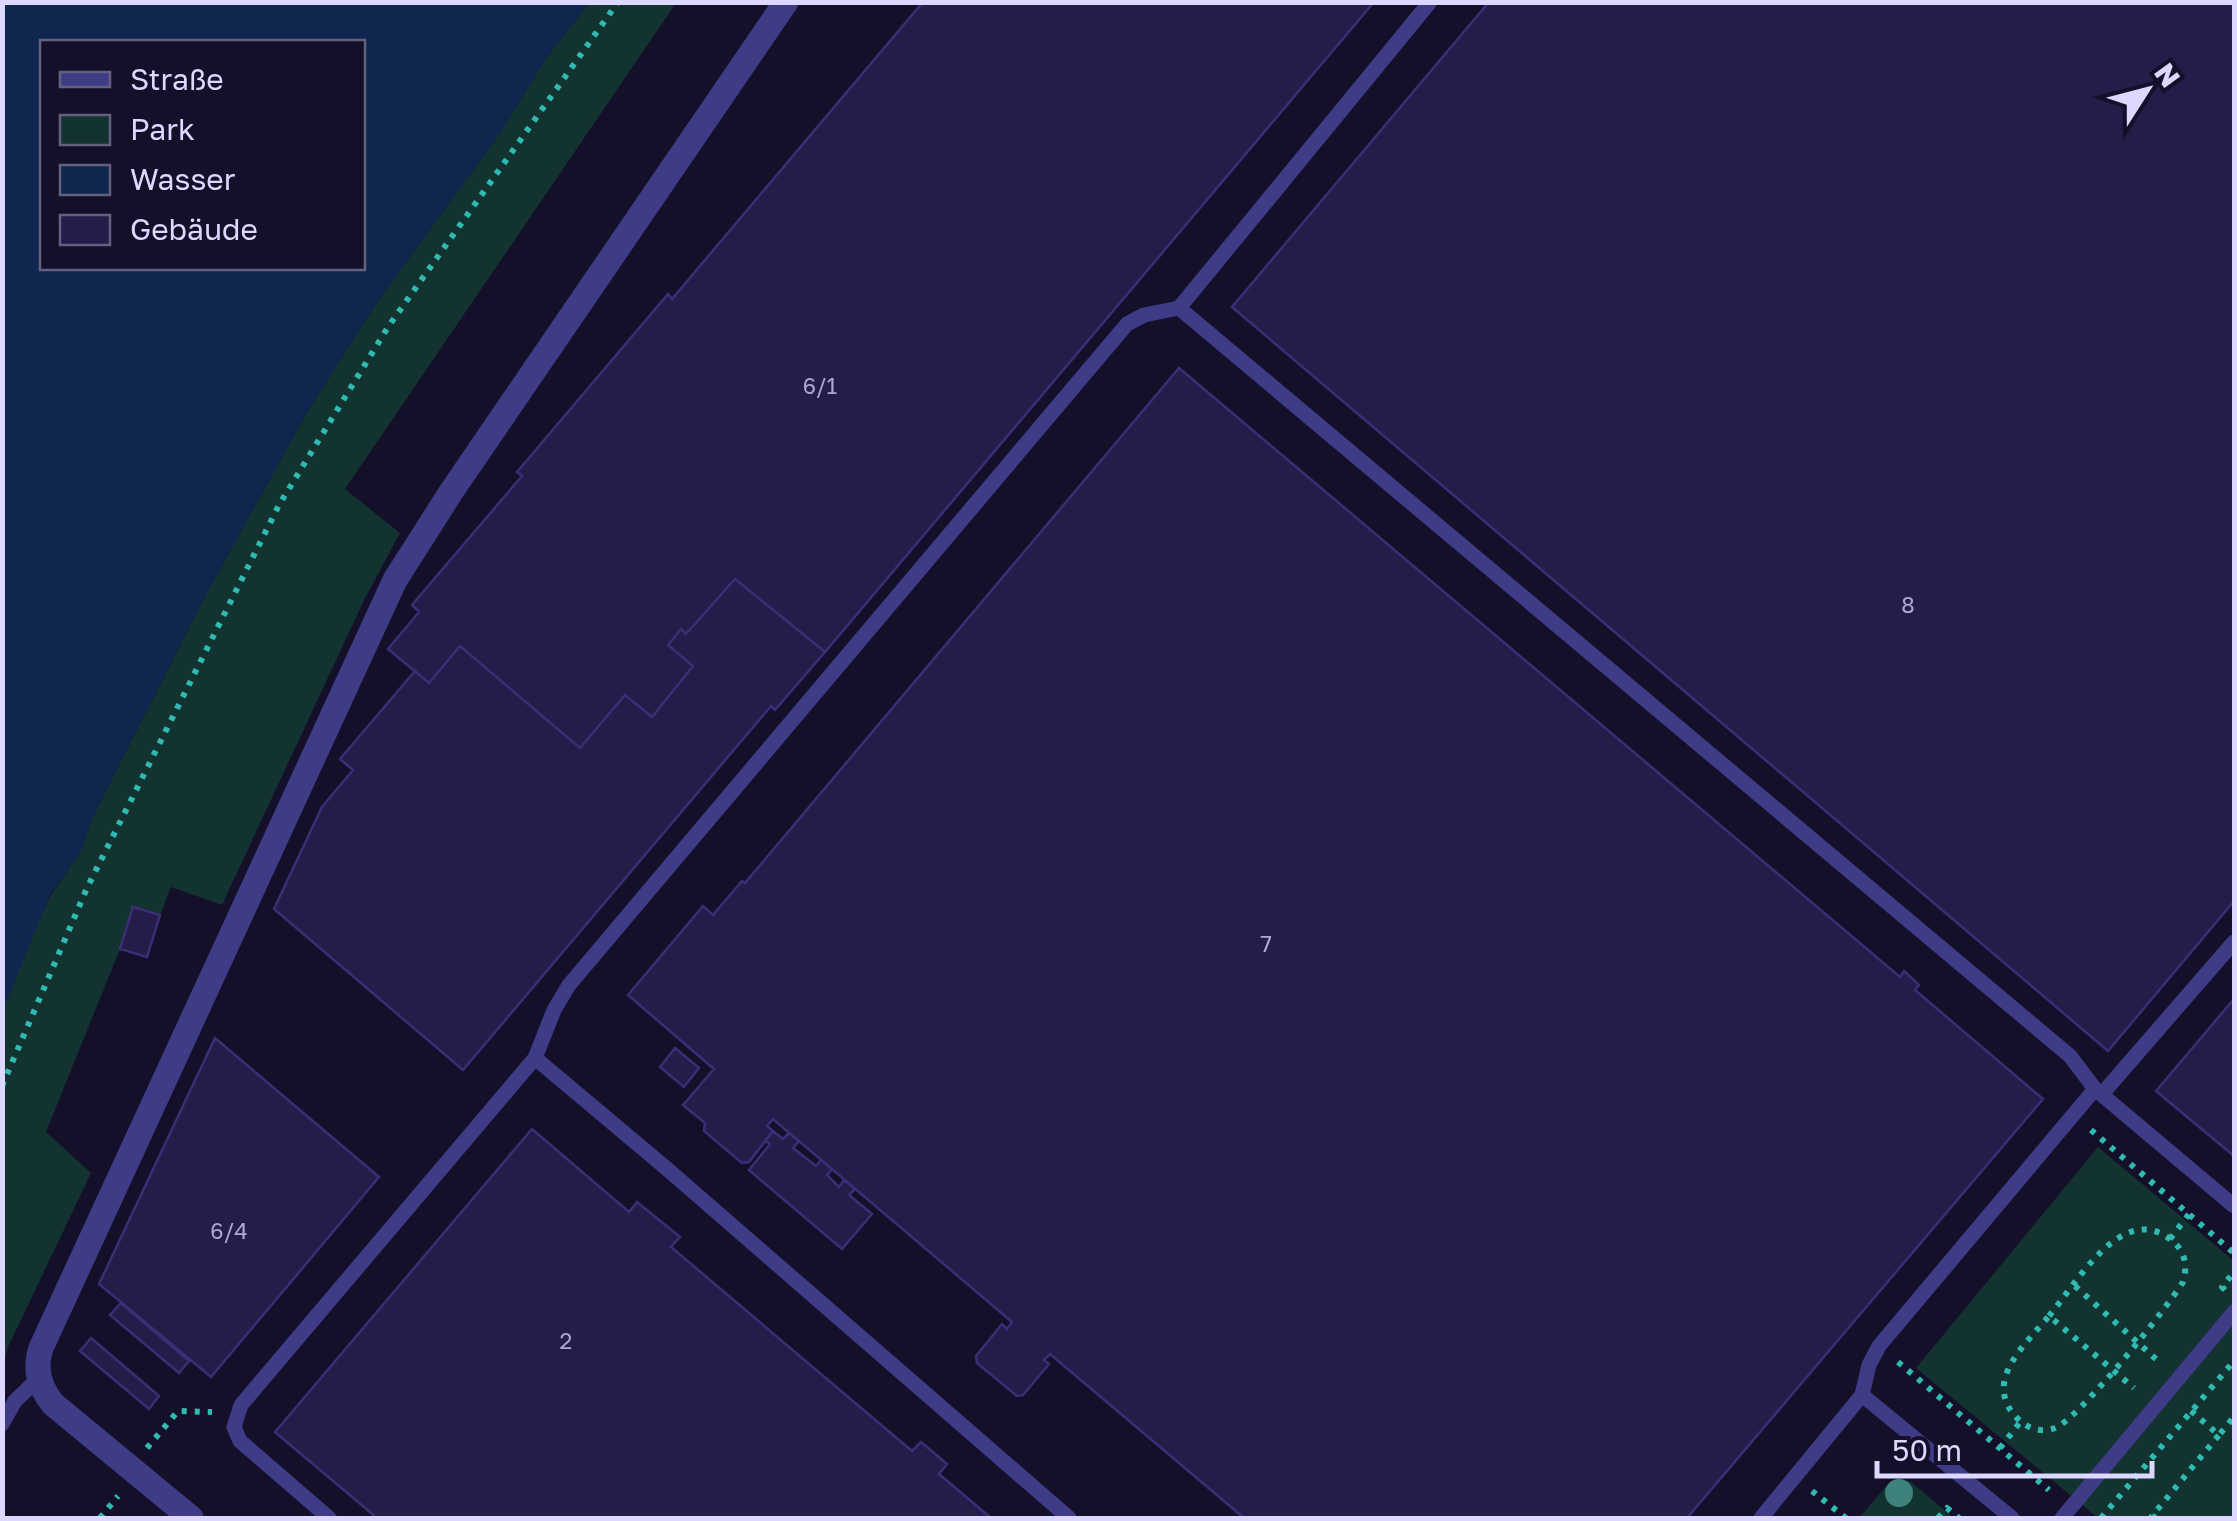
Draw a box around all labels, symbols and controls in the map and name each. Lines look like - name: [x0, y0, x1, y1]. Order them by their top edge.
- legend: [40, 40, 365, 270]
- north arrow: [2097, 40, 2197, 140]
- text: N: [2148, 57, 2187, 93]
- text: Straße: [130, 61, 224, 97]
- text: Park: [130, 111, 195, 147]
- text: Wasser: [130, 161, 236, 197]
- text: Gebäude: [130, 211, 258, 247]
- house number: 6/1: [803, 372, 838, 399]
- house number: 8: [1901, 591, 1915, 618]
- house number: 7: [1260, 930, 1272, 957]
- house number: 6/4: [210, 1217, 248, 1244]
- house number: 2: [560, 1327, 572, 1354]
- scale bar: [1877, 1416, 2152, 1478]
- text: 50 m: [1892, 1432, 1962, 1468]

